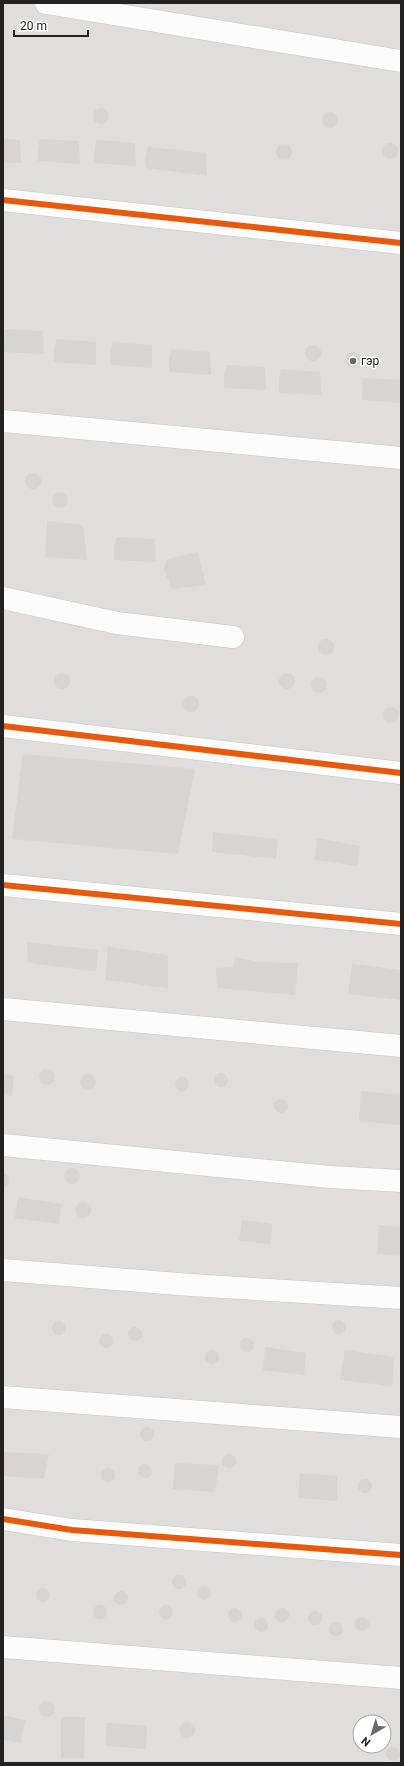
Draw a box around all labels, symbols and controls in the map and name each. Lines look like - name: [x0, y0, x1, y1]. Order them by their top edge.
- scale bar: [14, 12, 88, 38]
- text: 20 m: [20, 19, 47, 33]
- place label: гэр: [361, 354, 379, 368]
- marker: гэр: [348, 356, 358, 366]
- north arrow: [352, 1714, 392, 1754]
- text: N: [359, 1734, 373, 1749]

